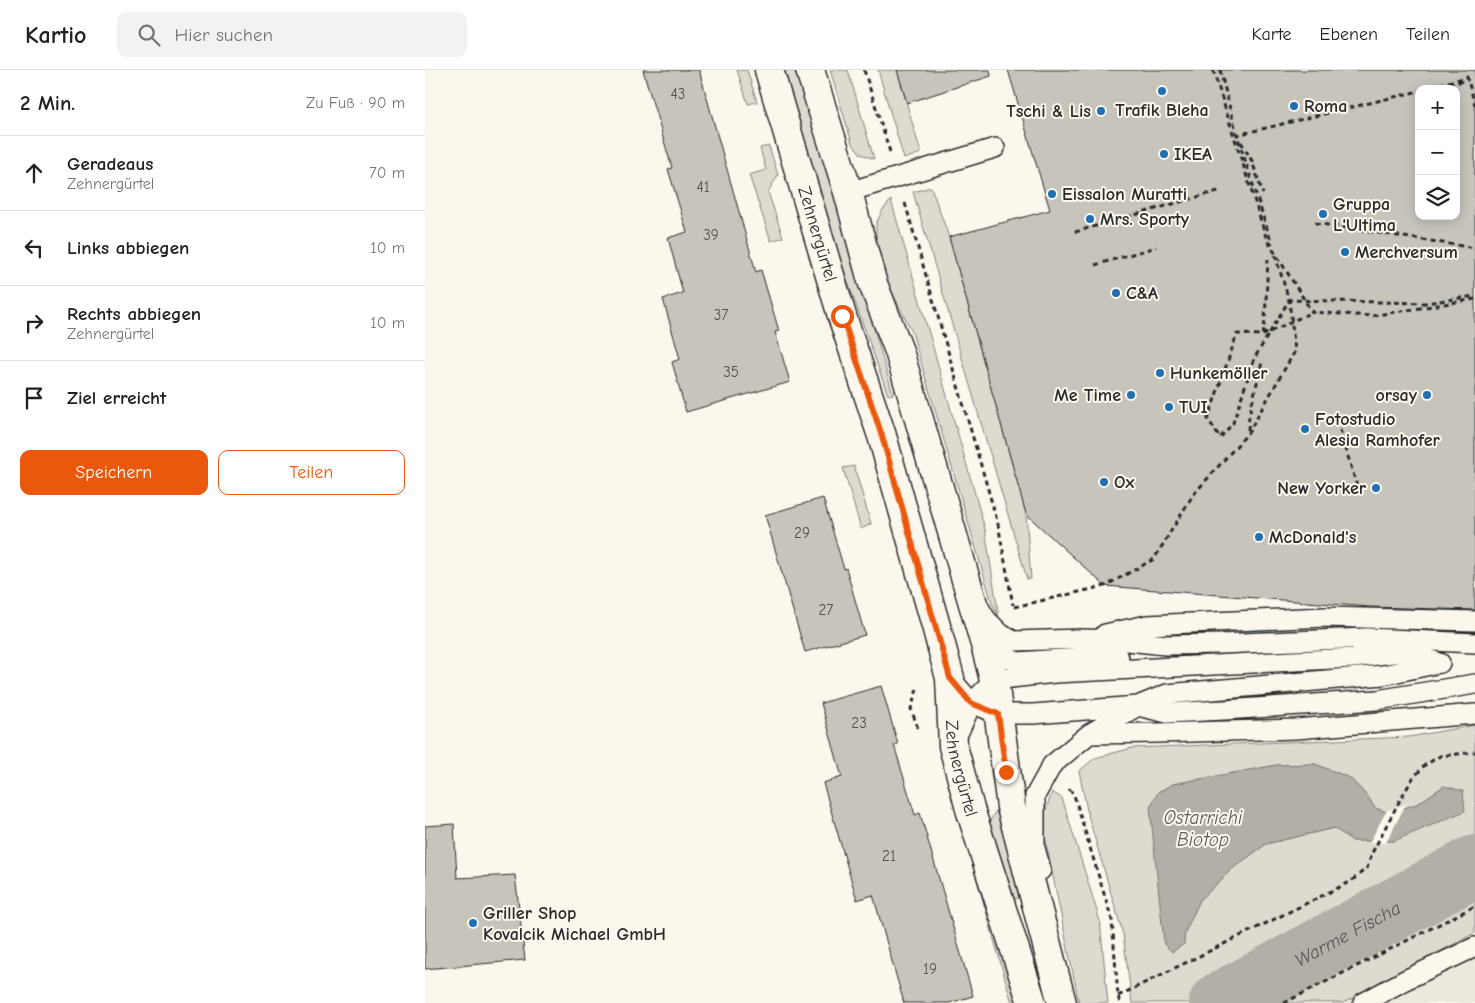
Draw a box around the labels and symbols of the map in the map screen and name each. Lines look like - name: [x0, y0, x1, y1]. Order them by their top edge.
- house number: 43: [671, 85, 685, 103]
- marker: Trafik Bleha: [1156, 85, 1168, 97]
- place label: Roma: [1304, 96, 1347, 117]
- place label: Trafik Bleha: [1115, 100, 1209, 121]
- marker: Roma: [1288, 100, 1300, 112]
- place label: Tschi & Lis: [1006, 101, 1091, 122]
- marker: Tschi & Lis: [1095, 105, 1107, 117]
- place label: IKEA: [1174, 144, 1212, 165]
- marker: IKEA: [1158, 148, 1170, 160]
- house number: 41: [696, 178, 710, 196]
- street label: Zehnergürtel: [794, 184, 842, 284]
- place label: Eissalon Muratti: [1062, 184, 1187, 205]
- marker: Eissalon Muratti: [1046, 188, 1058, 200]
- place label: Gruppa L'Ultima: [1333, 194, 1396, 236]
- marker: Gruppa L'Ultima: [1317, 208, 1329, 220]
- place label: Mrs. Sporty: [1100, 209, 1190, 230]
- marker: Mrs. Sporty: [1084, 213, 1096, 225]
- house number: 39: [703, 226, 719, 244]
- place label: Merchversum: [1355, 242, 1458, 263]
- marker: Merchversum: [1339, 246, 1351, 258]
- place label: C&A: [1126, 283, 1158, 304]
- marker: C&A: [1110, 287, 1122, 299]
- route start: [831, 305, 854, 328]
- house number: 37: [714, 306, 728, 324]
- house number: 35: [723, 363, 739, 381]
- place label: Hunkemöller: [1170, 363, 1268, 384]
- marker: Hunkemöller: [1154, 367, 1166, 379]
- place label: Me Time: [1054, 385, 1121, 406]
- place label: orsay: [1375, 385, 1418, 406]
- marker: Me Time: [1125, 389, 1137, 401]
- marker: orsay: [1421, 389, 1433, 401]
- place label: TUI: [1179, 397, 1208, 418]
- marker: TUI: [1163, 401, 1175, 413]
- place label: Fotostudio Alesia Ramhofer: [1315, 409, 1441, 451]
- marker: Fotostudio Alesia Ramhofer: [1299, 423, 1311, 435]
- place label: Ox: [1114, 472, 1134, 493]
- marker: Ox: [1098, 476, 1110, 488]
- place label: New Yorker: [1277, 478, 1367, 499]
- marker: New Yorker: [1370, 482, 1382, 494]
- house number: 29: [794, 524, 810, 542]
- place label: McDonald's: [1269, 527, 1357, 548]
- marker: McDonald's: [1253, 531, 1265, 543]
- house number: 27: [819, 601, 833, 619]
- house number: 23: [851, 714, 867, 732]
- street label: Zehnergürtel: [941, 720, 982, 819]
- route end: [995, 761, 1018, 784]
- water label: Ostarrichi Biotop: [1164, 807, 1243, 851]
- house number: 21: [882, 847, 896, 865]
- water label: Warme Fischa: [1291, 897, 1405, 972]
- place label: Griller Shop Kovalcik Michael GmbH: [483, 903, 666, 945]
- marker: Griller Shop Kovalcik Michael GmbH: [467, 917, 479, 929]
- house number: 19: [923, 960, 937, 978]

